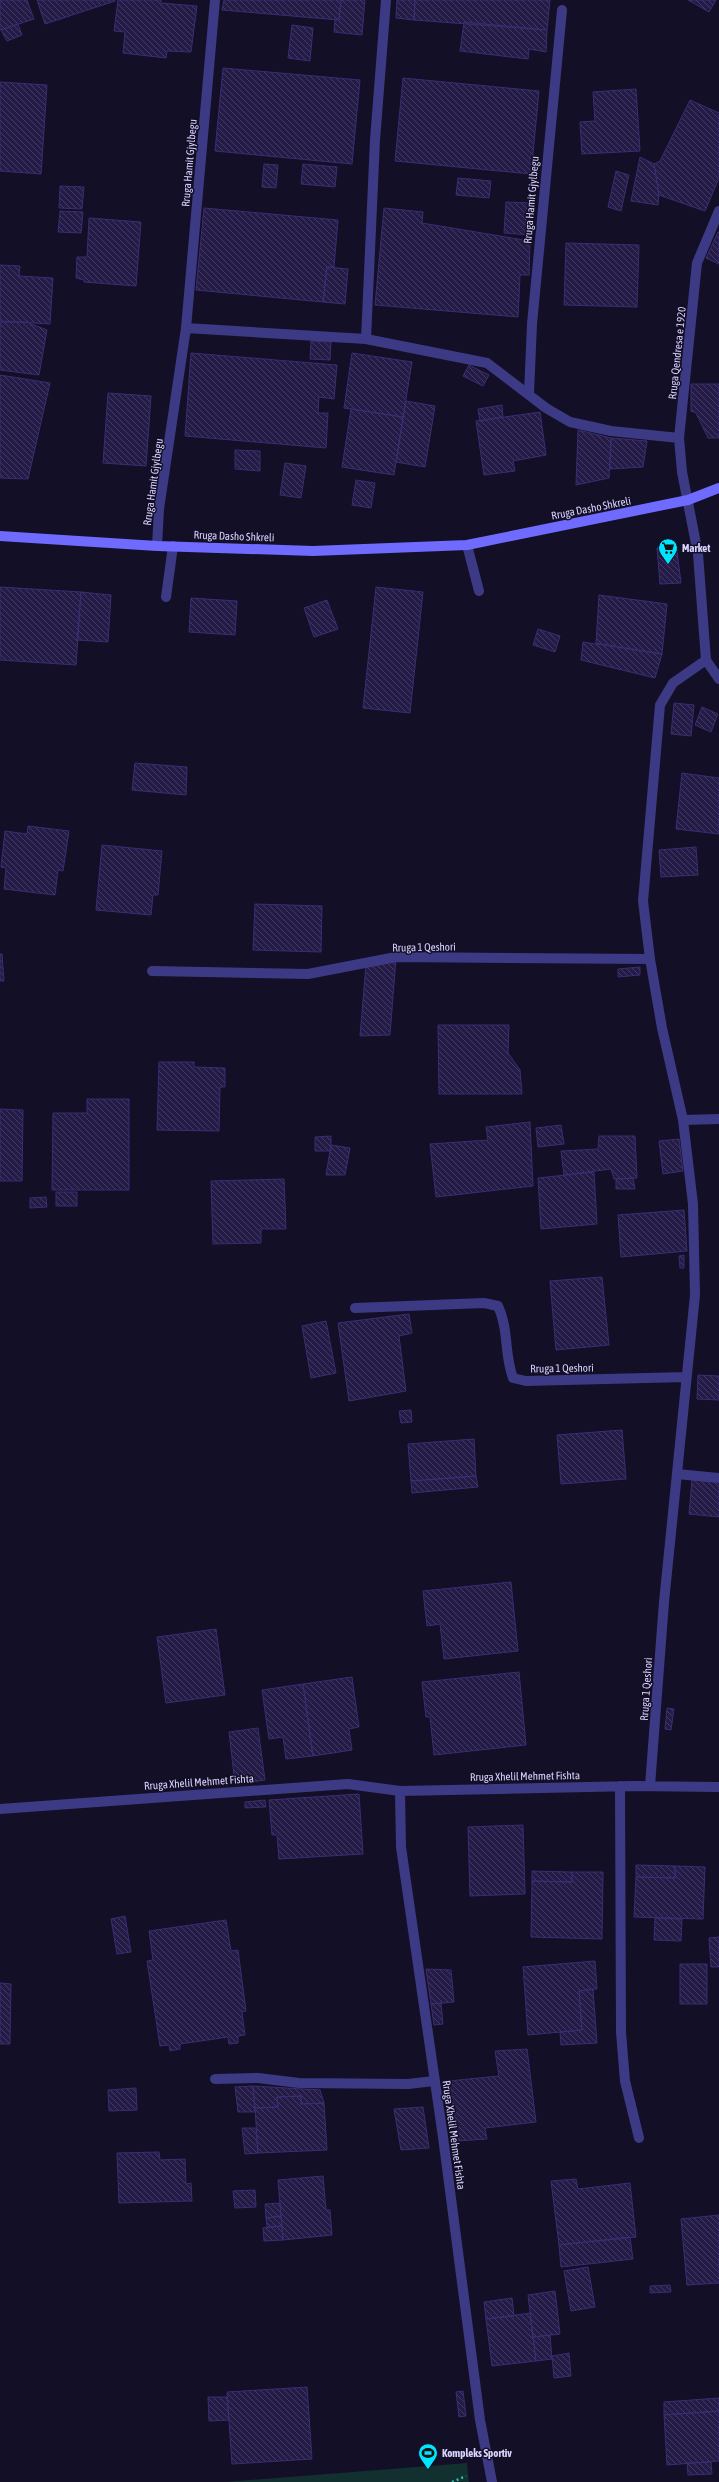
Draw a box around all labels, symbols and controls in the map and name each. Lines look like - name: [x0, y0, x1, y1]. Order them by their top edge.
- street label: Rruga Hamit Gjylbegu: [179, 119, 199, 207]
- street label: Rruga Hamit Gjylbegu: [521, 156, 541, 244]
- street label: Rruga Qendresa e 1920: [666, 306, 688, 400]
- street label: Rruga Hamit Gjylbegu: [141, 438, 165, 526]
- street label: Rruga Dasho Shkreli: [550, 494, 632, 522]
- street label: Rruga Dasho Shkreli: [193, 529, 275, 543]
- supermarket icon: Market: [657, 537, 679, 565]
- place label: Market: [682, 542, 711, 554]
- street label: Rruga 1 Qeshori: [392, 940, 456, 954]
- street label: Rruga 1 Qeshori: [530, 1361, 594, 1375]
- street label: Rruga 1 Qeshori: [638, 1657, 654, 1721]
- street label: Rruga Xhelil Mehmet Fishta: [470, 1769, 580, 1783]
- street label: Rruga Xhelil Mehmet Fishta: [144, 1772, 254, 1792]
- street label: Rruga Xhelil Mehmet Fishta: [440, 2080, 468, 2190]
- sports icon: Kompleks Sportiv: [417, 2442, 439, 2470]
- place label: Kompleks Sportiv: [442, 2447, 512, 2459]

